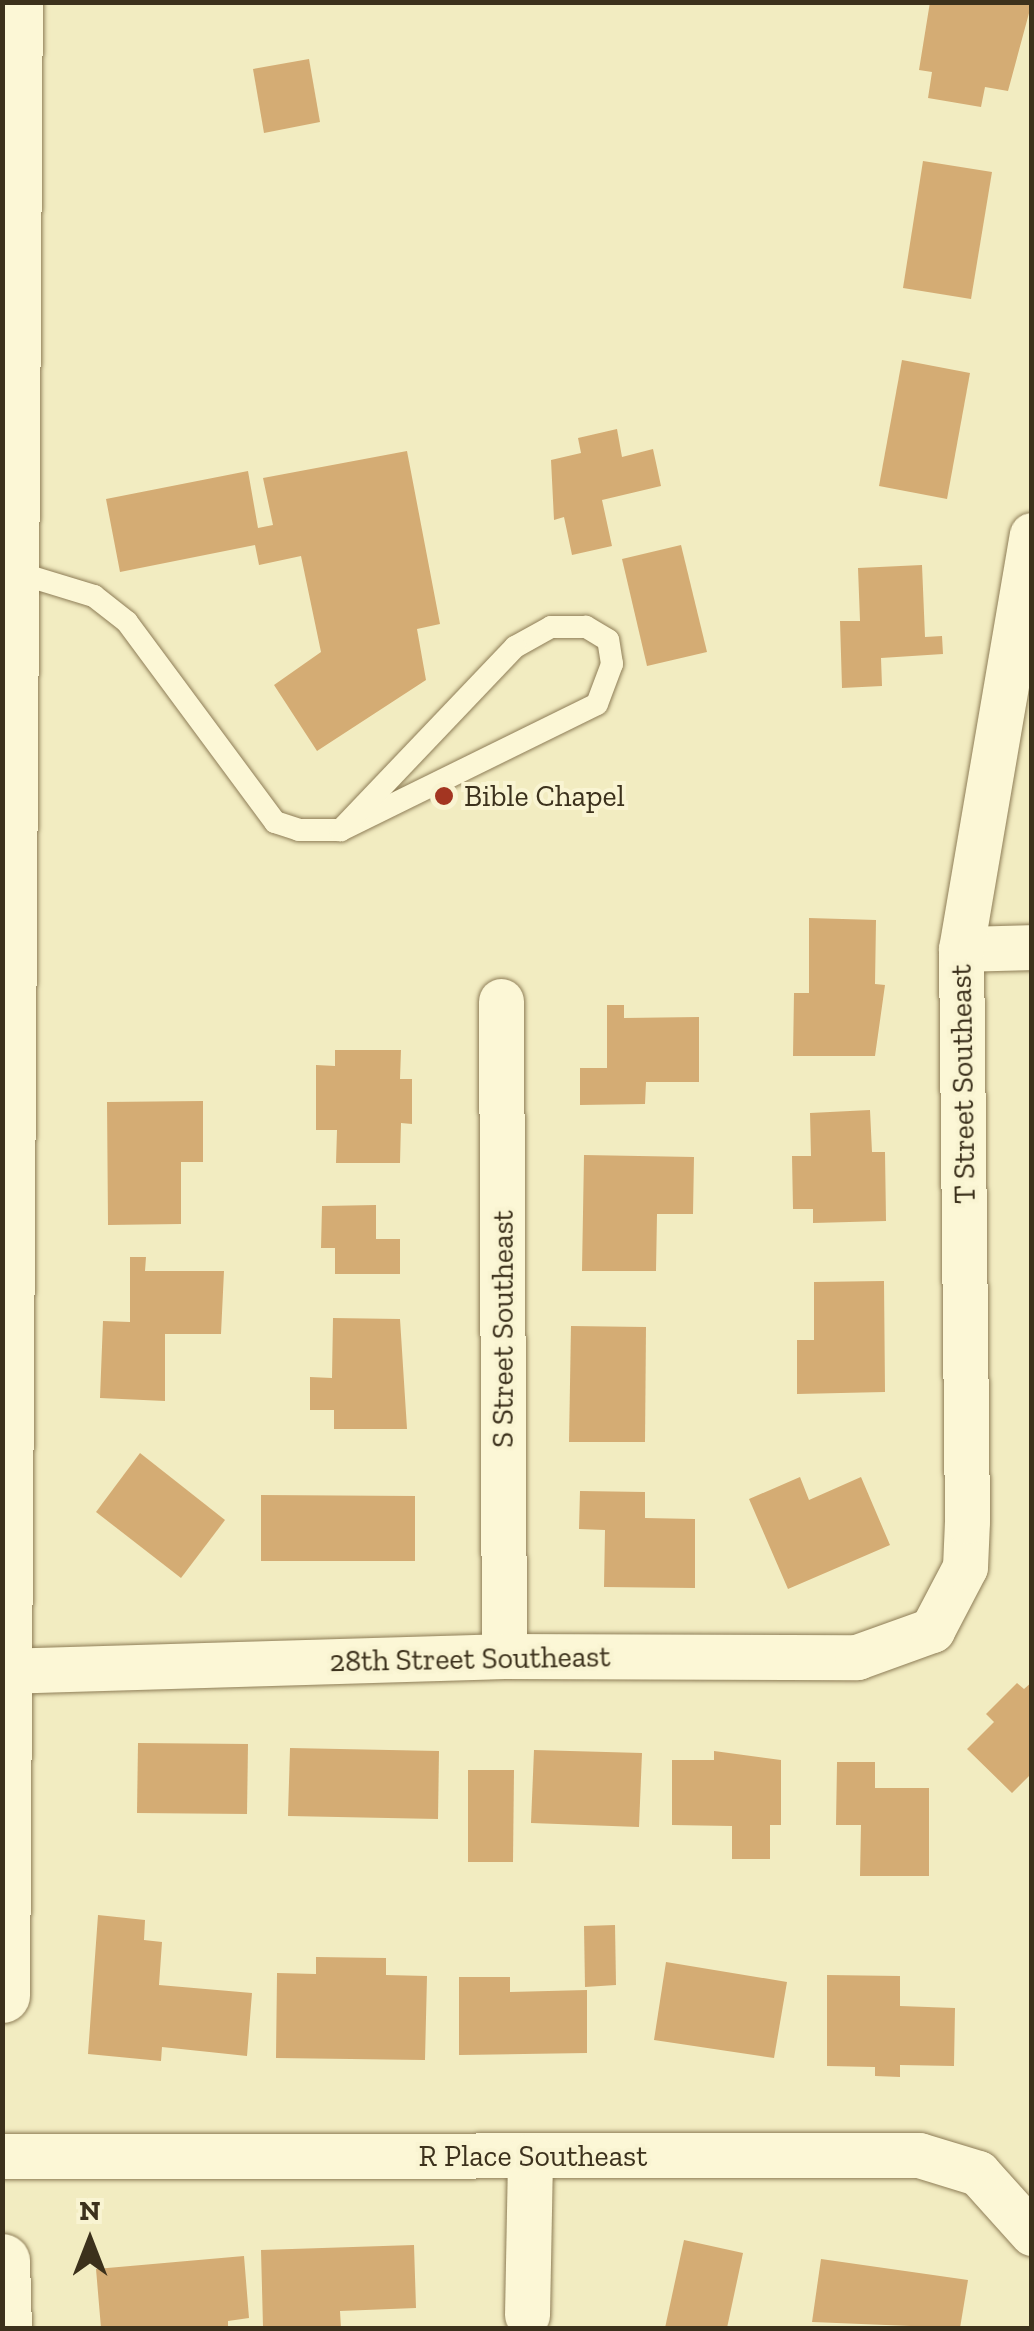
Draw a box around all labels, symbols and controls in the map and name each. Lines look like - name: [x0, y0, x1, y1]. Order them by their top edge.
- place label: Bible Chapel: [464, 778, 625, 814]
- marker: Bible Chapel: [433, 785, 455, 807]
- street label: T Street Southeast: [943, 964, 983, 1204]
- street label: S Street Southeast: [485, 1210, 521, 1448]
- street label: 28th Street Southeast: [329, 1639, 611, 1679]
- street label: R Place Southeast: [419, 2138, 647, 2174]
- north arrow: [40, 2191, 140, 2291]
- text: N: [79, 2194, 101, 2227]

